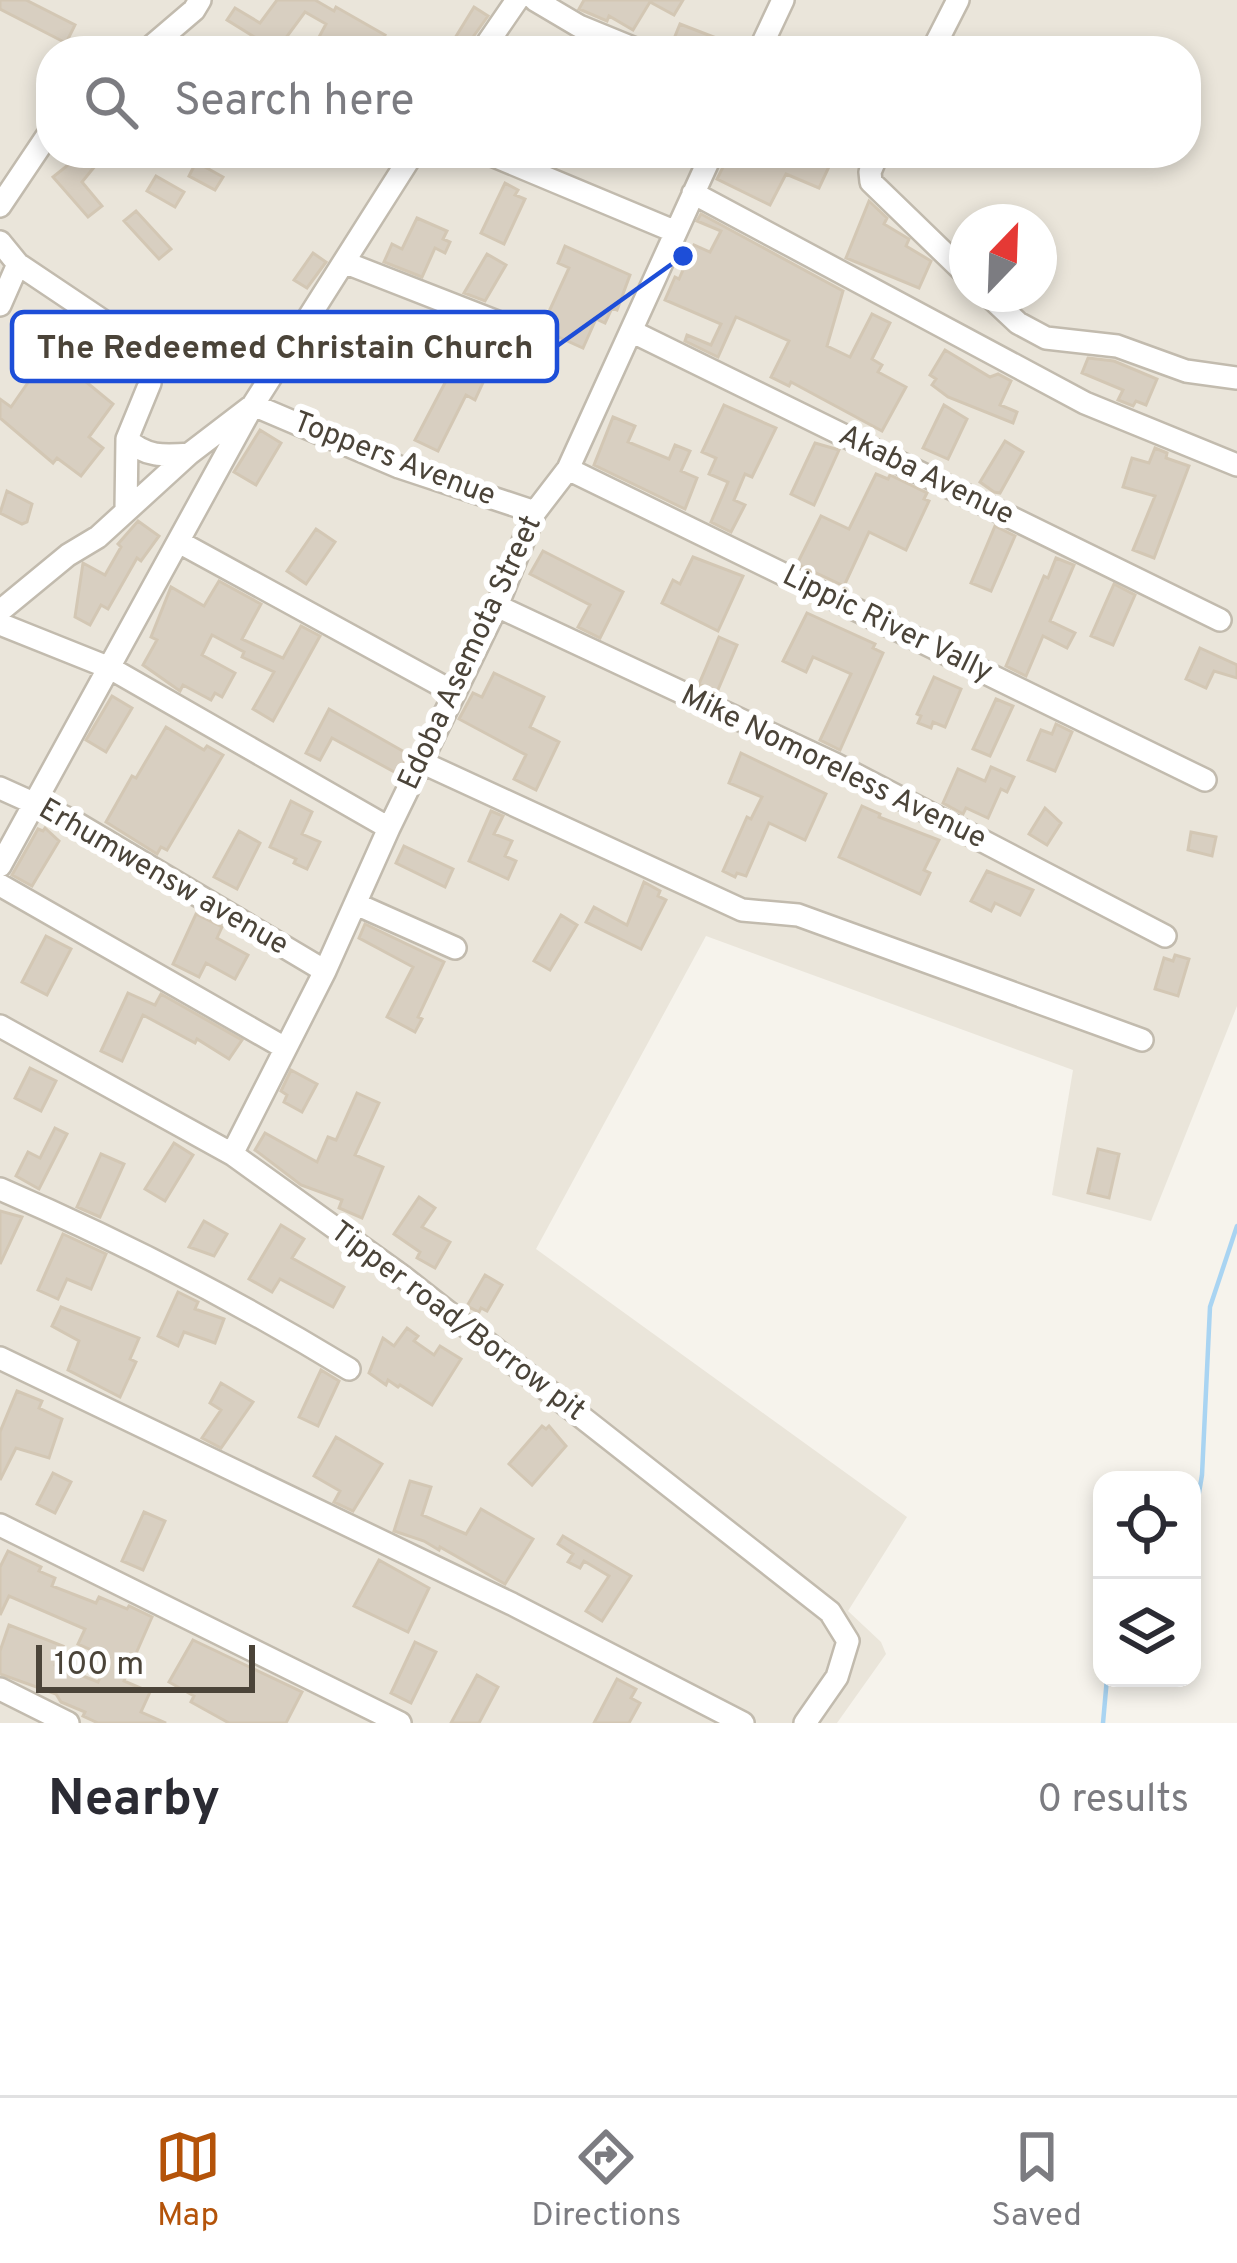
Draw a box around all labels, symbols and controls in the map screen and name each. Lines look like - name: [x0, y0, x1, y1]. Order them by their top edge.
- search box: [36, 36, 1201, 168]
- icon: search: [78, 69, 144, 135]
- text: Search here: [174, 74, 414, 131]
- north arrow: [949, 204, 1057, 312]
- callout: The Redeemed Christain Church: [12, 312, 557, 381]
- text: The Redeemed Christain Church: [37, 329, 534, 371]
- street label: Toppers Avenue: [288, 404, 500, 516]
- street label: Akaba Avenue: [832, 418, 1020, 534]
- street label: Edoba Asemota Street: [391, 510, 551, 796]
- street label: Lippic River Vally: [776, 558, 998, 692]
- street label: Mike Nomoreless Avenue: [674, 678, 992, 858]
- street label: Erhumwensw avenue: [31, 791, 295, 965]
- street label: Tipper road/Borrow pit: [322, 1214, 592, 1430]
- map controls: [1093, 1471, 1201, 1687]
- button: locate: [1093, 1471, 1201, 1579]
- button: layers: [1093, 1579, 1201, 1687]
- scale bar: [36, 1639, 255, 1692]
- text: 100 m: [54, 1645, 144, 1687]
- text: Nearby: [48, 1769, 220, 1834]
- text: 0 results: [1037, 1777, 1189, 1826]
- tab: Map: [155, 2124, 221, 2238]
- tab: Directions: [531, 2124, 681, 2238]
- tab: Saved: [991, 2124, 1082, 2238]

